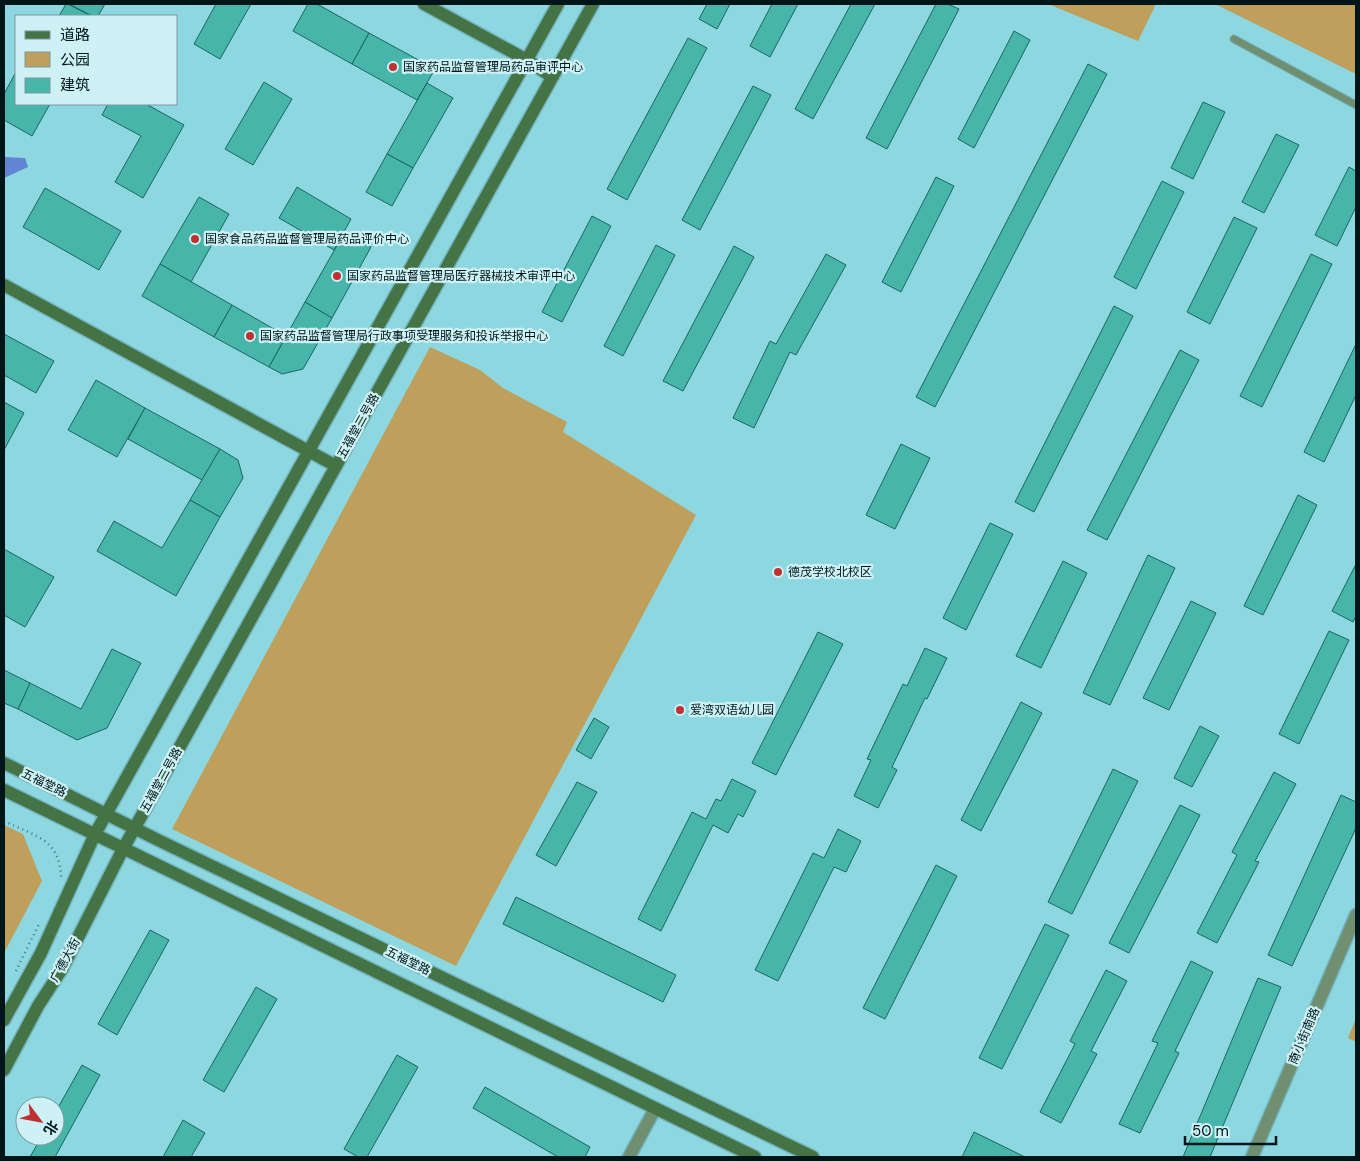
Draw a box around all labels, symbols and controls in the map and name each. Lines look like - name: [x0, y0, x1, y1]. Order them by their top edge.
- legend: [15, 15, 178, 105]
- text: 道路: [60, 25, 90, 45]
- text: 公园: [60, 50, 90, 70]
- place label: 国家药品监督管理局药品审评中心: [403, 59, 583, 75]
- marker: 国家药品监督管理局药品审评中心: [387, 61, 399, 73]
- text: 建筑: [60, 75, 90, 95]
- place label: 国家食品药品监督管理局药品评价中心: [205, 231, 409, 247]
- marker: 国家食品药品监督管理局药品评价中心: [189, 233, 201, 245]
- place label: 国家药品监督管理局医疗器械技术审评中心: [347, 268, 575, 284]
- marker: 国家药品监督管理局医疗器械技术审评中心: [331, 270, 343, 282]
- place label: 国家药品监督管理局行政事项受理服务和投诉举报中心: [260, 328, 548, 344]
- marker: 国家药品监督管理局行政事项受理服务和投诉举报中心: [244, 330, 256, 342]
- street label: 五福堂二号路: [334, 391, 382, 461]
- place label: 德茂学校北校区: [788, 564, 872, 580]
- marker: 德茂学校北校区: [772, 566, 784, 578]
- place label: 爱湾双语幼儿园: [690, 702, 774, 718]
- marker: 爱湾双语幼儿园: [674, 704, 686, 716]
- street label: 五福堂二号路: [137, 745, 185, 815]
- street label: 五福堂路: [19, 765, 69, 801]
- street label: 广德大街: [46, 935, 84, 985]
- street label: 五福堂路: [383, 943, 433, 979]
- street label: 南小街南路: [1285, 1005, 1323, 1067]
- north arrow: [15, 1096, 65, 1146]
- scale bar: [1185, 1114, 1276, 1146]
- text: 北: [40, 1117, 62, 1139]
- text: 50 m: [1192, 1121, 1229, 1141]

